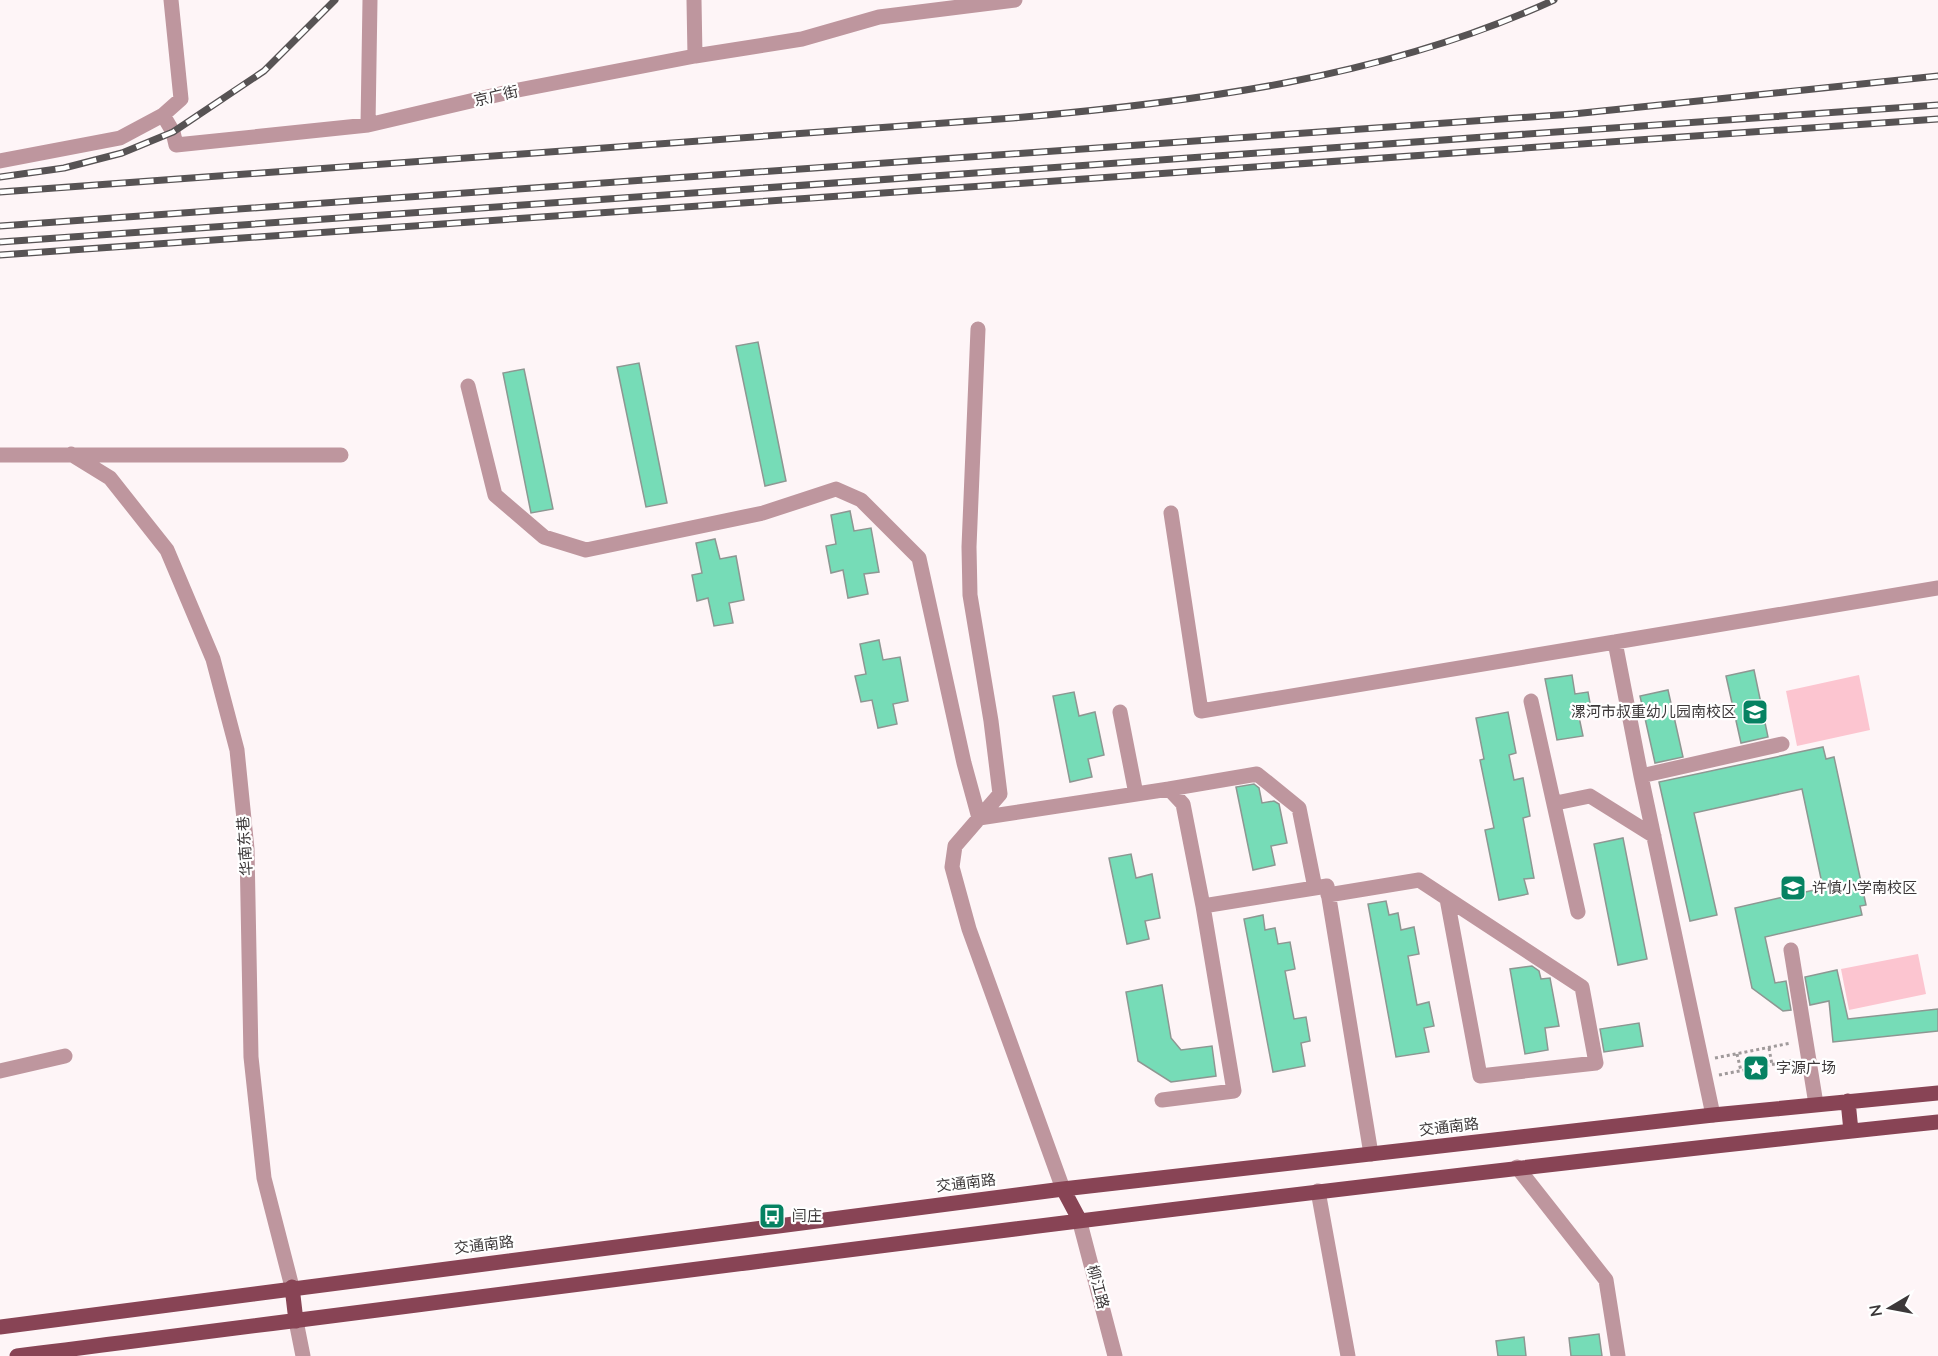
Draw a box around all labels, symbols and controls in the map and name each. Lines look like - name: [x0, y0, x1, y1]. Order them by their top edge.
- street label: 京广街: [472, 81, 520, 111]
- school or university icon: 漯河市叔重幼儿园南校区: [1740, 697, 1770, 727]
- place label: 漯河市叔重幼儿园南校区: [1571, 702, 1736, 722]
- street label: 华南东巷: [233, 815, 257, 877]
- school or university icon: 许慎小学南校区: [1778, 873, 1808, 903]
- place label: 许慎小学南校区: [1812, 878, 1917, 898]
- place icon: 字源广场: [1741, 1053, 1771, 1083]
- place label: 字源广场: [1776, 1058, 1836, 1078]
- street label: 交通南路: [1418, 1113, 1480, 1141]
- street label: 交通南路: [935, 1169, 997, 1197]
- bus stop icon: 闫庄: [757, 1201, 787, 1231]
- place label: 闫庄: [792, 1206, 822, 1226]
- street label: 交通南路: [453, 1231, 515, 1259]
- street label: 柳江路: [1083, 1263, 1113, 1311]
- north arrow: [1860, 1278, 1920, 1338]
- text: N: [1864, 1303, 1888, 1318]

